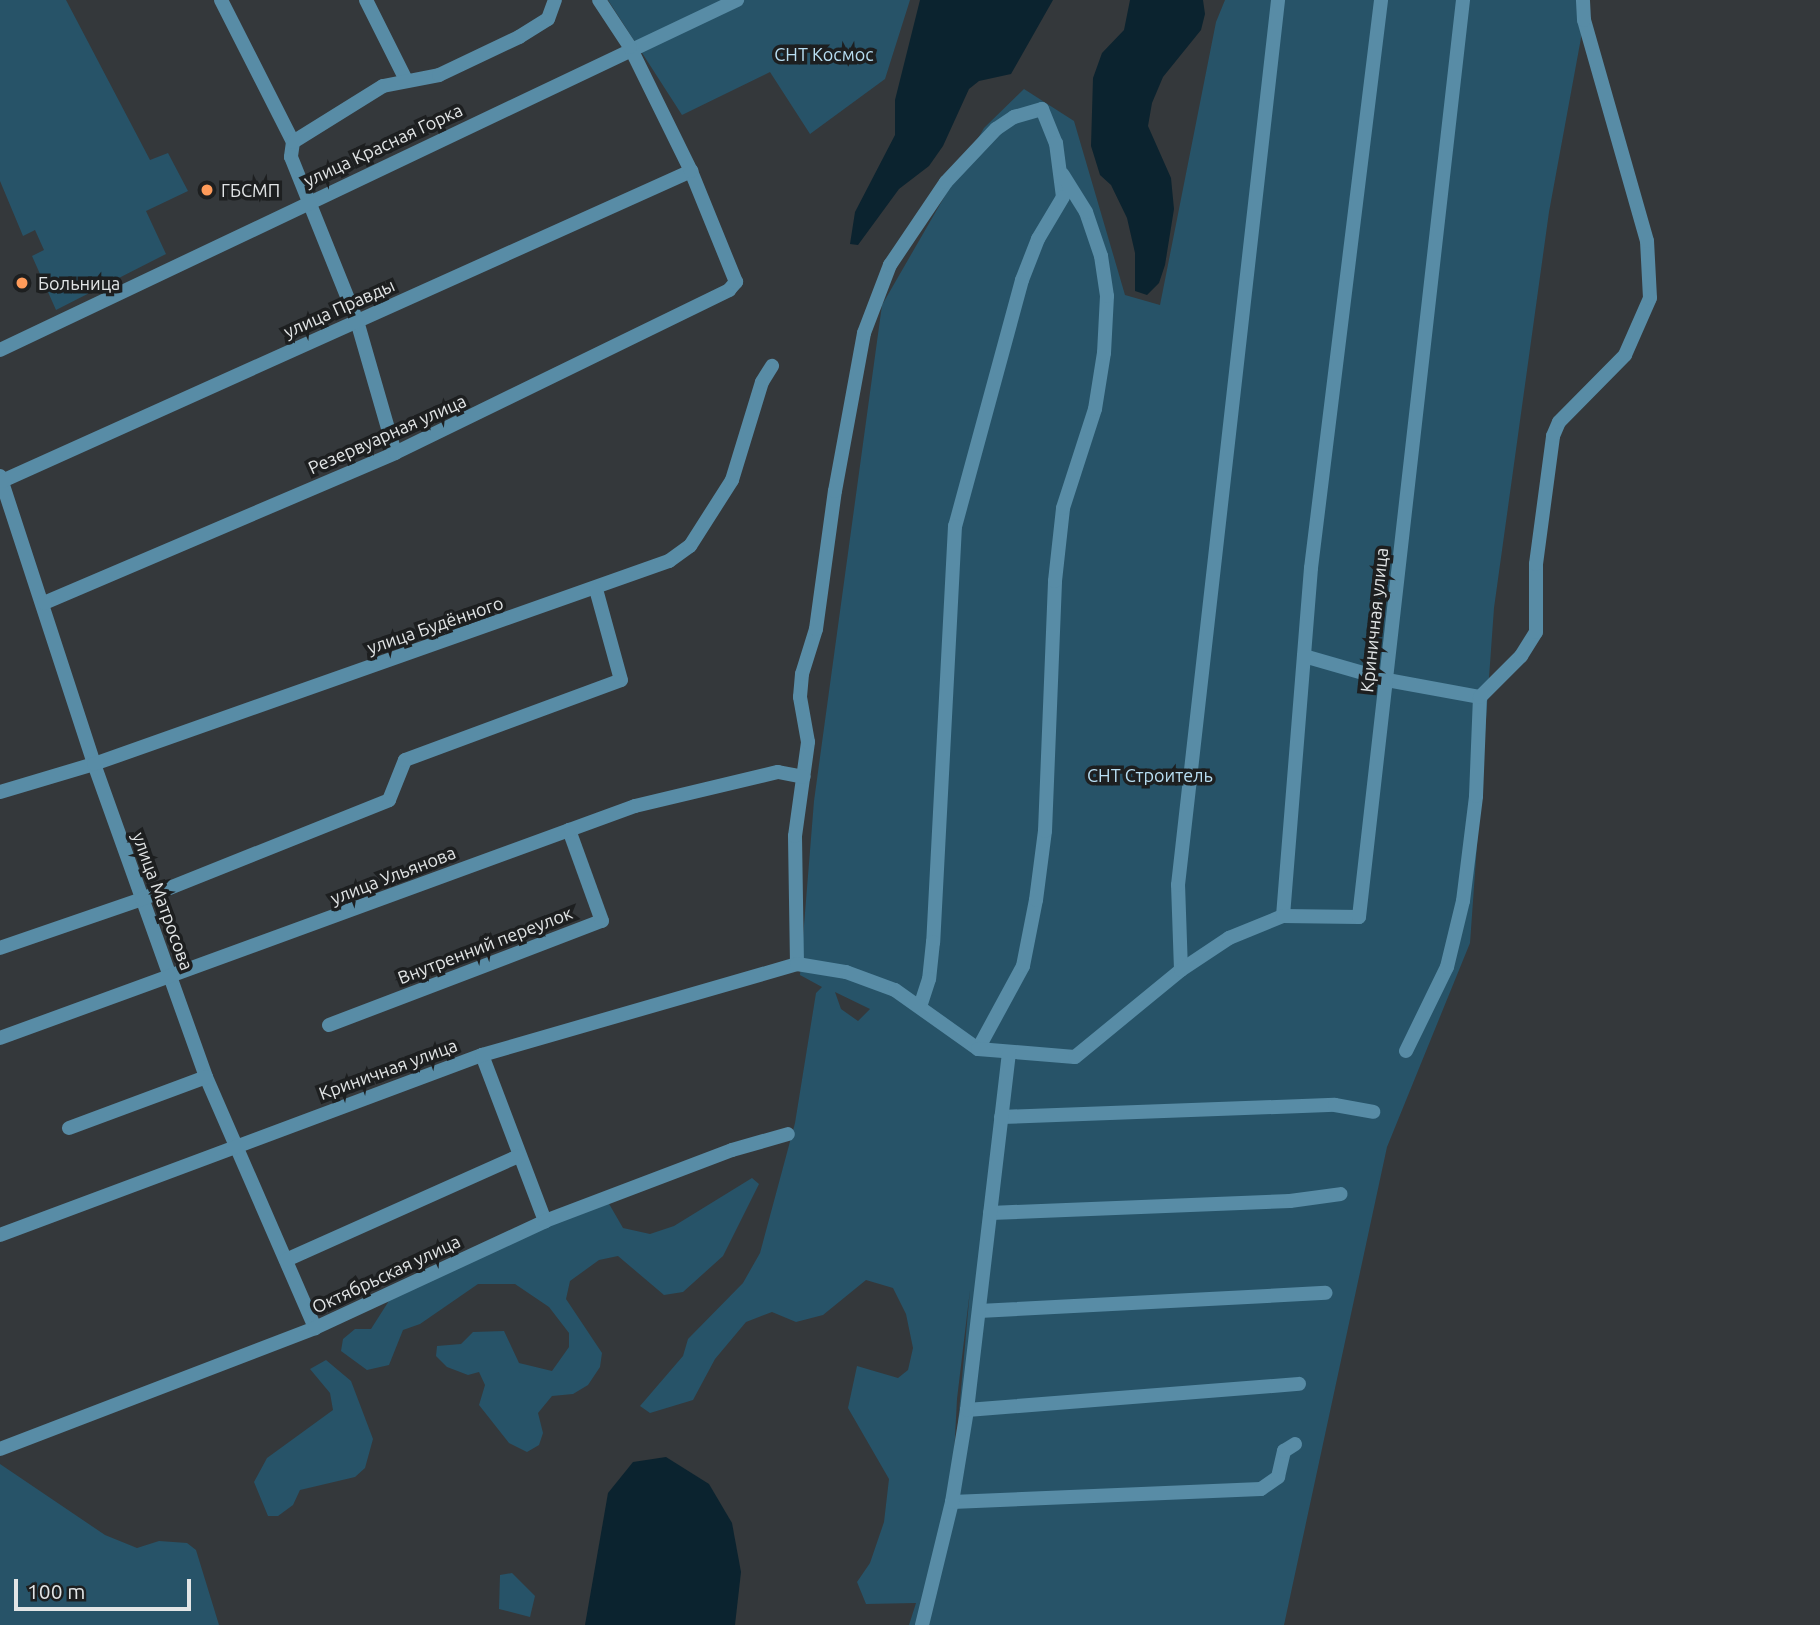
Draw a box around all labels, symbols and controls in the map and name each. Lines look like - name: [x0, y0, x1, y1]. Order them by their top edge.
- park label: СНТ Космос: [774, 43, 874, 65]
- street label: улица Красная Горка: [300, 99, 466, 191]
- place label: ГБСМП: [221, 179, 280, 201]
- marker: ГБСМП: [199, 182, 215, 198]
- place label: Больница: [38, 272, 120, 294]
- marker: Больница: [12, 273, 32, 293]
- street label: улица Правды: [280, 274, 398, 342]
- street label: Резервуарная улица: [305, 389, 469, 479]
- street label: Криничная улица: [1356, 546, 1392, 694]
- street label: улица Будённого: [364, 592, 506, 658]
- park label: СНТ Строитель: [1087, 764, 1213, 786]
- street label: улица Матросова: [128, 829, 198, 973]
- street label: улица Ульянова: [327, 841, 459, 909]
- street label: Внутренний переулок: [395, 902, 575, 988]
- street label: Криничная улица: [316, 1034, 460, 1104]
- street label: Октябрьская улица: [308, 1230, 464, 1318]
- scale bar: [18, 1566, 194, 1610]
- text: 100 m: [27, 1579, 85, 1603]

